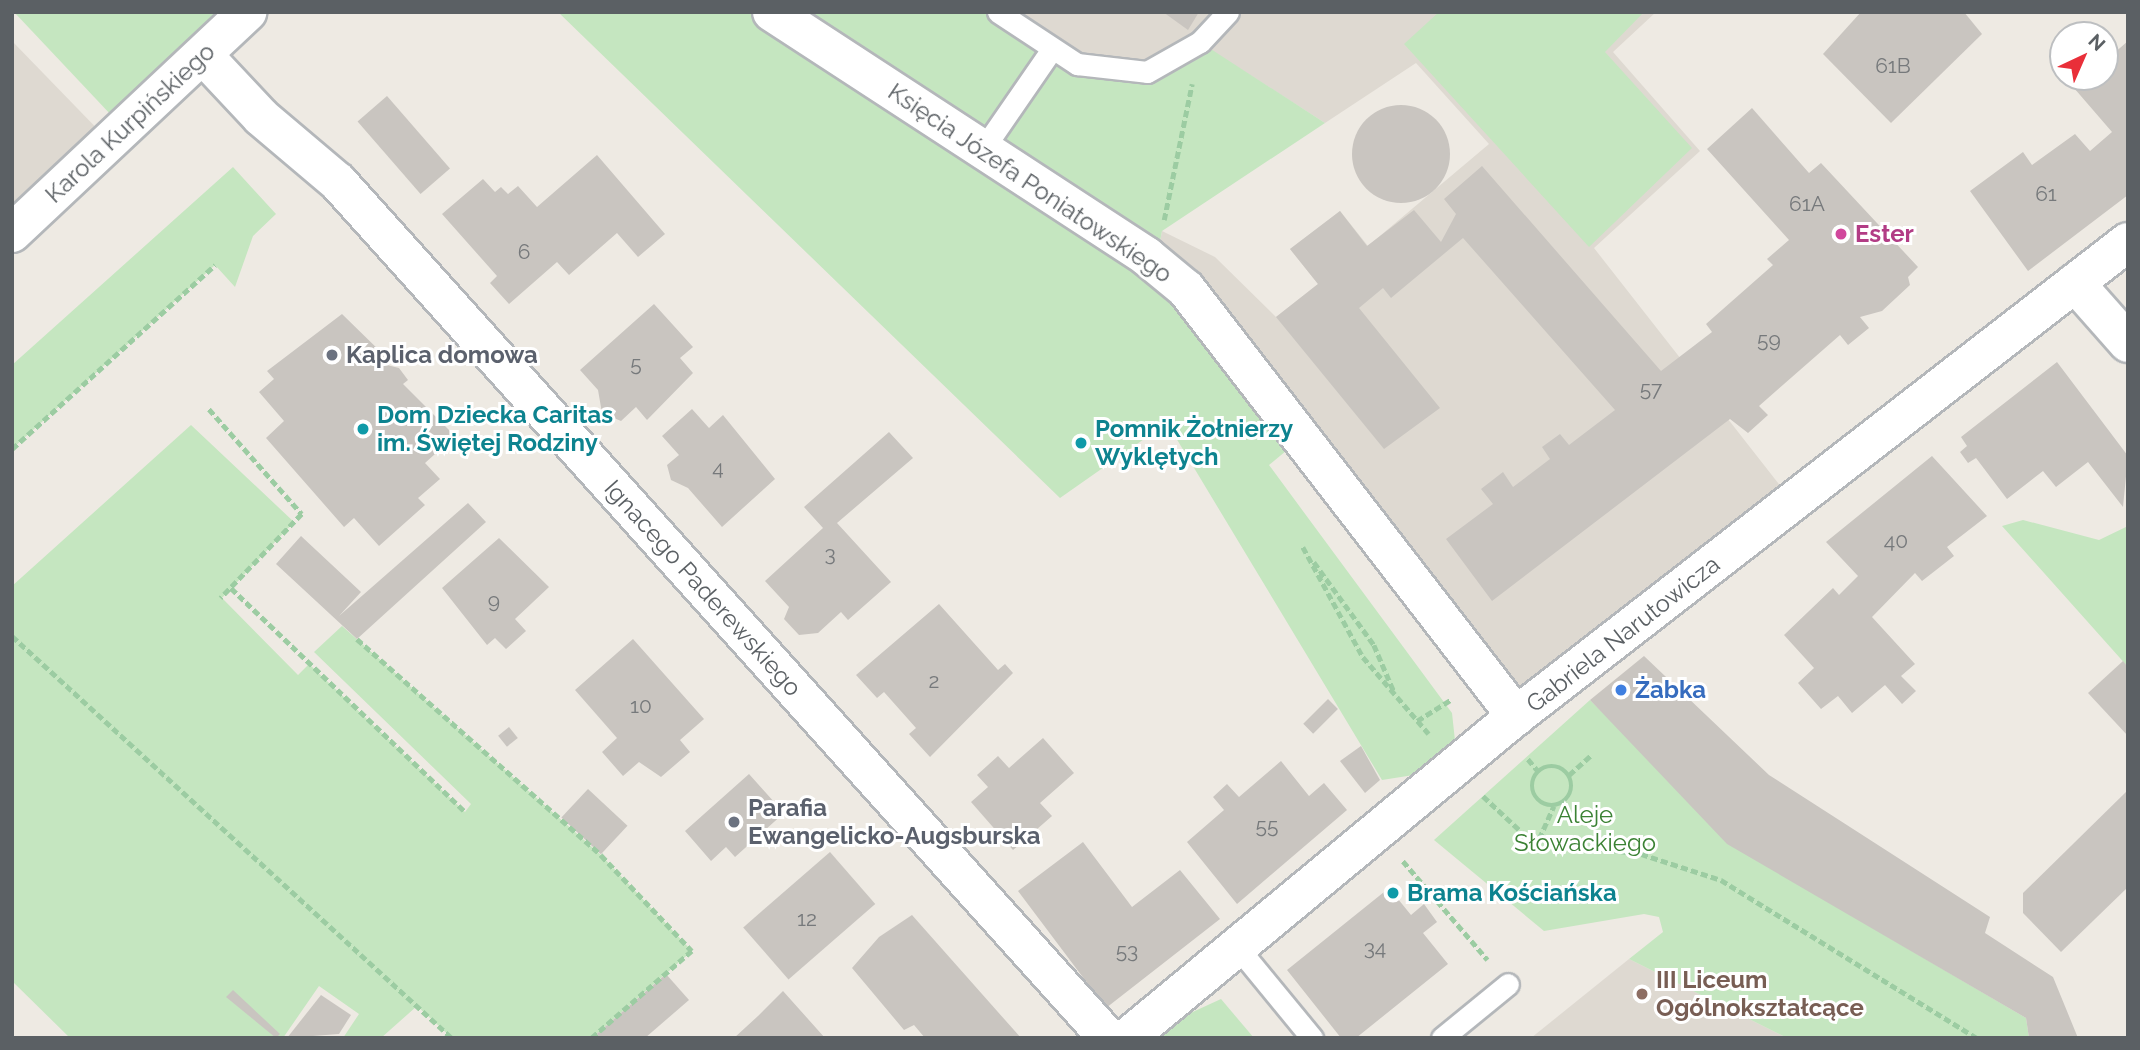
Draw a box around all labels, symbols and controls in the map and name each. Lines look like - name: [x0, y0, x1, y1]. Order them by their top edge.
- north arrow: [2049, 21, 2119, 91]
- text: N: [2084, 29, 2110, 55]
- street label: Karola Kurpińskiego: [39, 37, 221, 209]
- house number: 61B: [1875, 53, 1911, 79]
- street label: Księcia Józefa Poniatowskiego: [882, 77, 1178, 289]
- house number: 61: [2035, 181, 2057, 207]
- house number: 61A: [1789, 191, 1825, 217]
- place label: Ester: [1855, 220, 1914, 248]
- marker: Ester: [1833, 226, 1849, 242]
- house number: 6: [518, 239, 530, 265]
- house number: 59: [1757, 327, 1781, 353]
- place label: Kaplica domowa: [346, 341, 538, 369]
- marker: Kaplica domowa: [324, 347, 340, 363]
- house number: 5: [630, 351, 642, 377]
- house number: 57: [1640, 376, 1662, 402]
- place label: Dom Dziecka Caritas im. Świętej Rodziny: [377, 401, 613, 457]
- place label: Pomnik Żołnierzy Wyklętych: [1095, 415, 1293, 471]
- marker: Dom Dziecka Caritas im. Świętej Rodziny: [355, 421, 371, 437]
- marker: Pomnik Żołnierzy Wyklętych: [1073, 435, 1089, 451]
- house number: 4: [712, 455, 724, 481]
- street label: Ignacego Paderewskiego: [598, 474, 808, 702]
- house number: 40: [1884, 528, 1908, 554]
- house number: 3: [824, 541, 836, 567]
- street label: Gabriela Narutowicza: [1521, 550, 1725, 718]
- house number: 9: [488, 588, 500, 614]
- house number: 2: [929, 668, 939, 694]
- place label: Żabka: [1635, 676, 1706, 704]
- marker: Żabka: [1613, 682, 1629, 698]
- house number: 10: [630, 693, 652, 719]
- place label: Parafia Ewangelicko-Augsburska: [748, 794, 1041, 850]
- park label: Aleje Słowackiego: [1514, 801, 1656, 857]
- house number: 55: [1256, 813, 1278, 839]
- marker: Parafia Ewangelicko-Augsburska: [726, 814, 742, 830]
- place label: Brama Kościańska: [1407, 879, 1617, 907]
- marker: Brama Kościańska: [1385, 885, 1401, 901]
- house number: 12: [797, 906, 817, 932]
- house number: 34: [1364, 935, 1386, 961]
- house number: 53: [1116, 938, 1138, 964]
- place label: III Liceum Ogólnokształcące: [1656, 966, 1864, 1022]
- marker: III Liceum Ogólnokształcące: [1634, 986, 1650, 1002]

